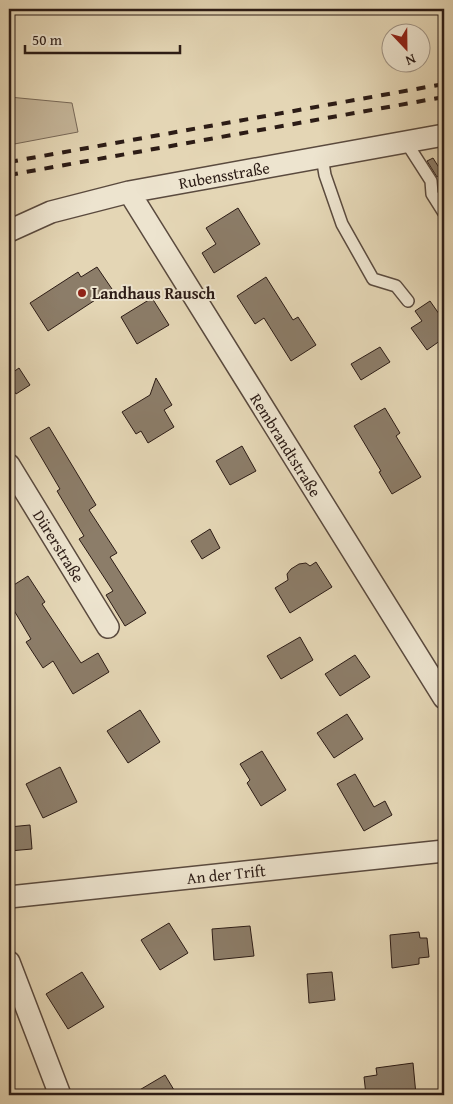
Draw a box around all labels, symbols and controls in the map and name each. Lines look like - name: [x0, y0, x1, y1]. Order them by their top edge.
- scale bar: [25, 22, 180, 54]
- north arrow: [380, 22, 430, 72]
- text: 50 m: [32, 29, 63, 50]
- text: N: [402, 49, 419, 71]
- street label: Rubensstraße: [177, 155, 271, 195]
- place label: Landhaus Rausch: [92, 281, 216, 305]
- marker: Landhaus Rausch: [76, 287, 88, 299]
- street label: Rembrandtstraße: [245, 389, 327, 501]
- street label: Dürerstraße: [27, 505, 91, 587]
- street label: An der Trift: [185, 858, 267, 890]

